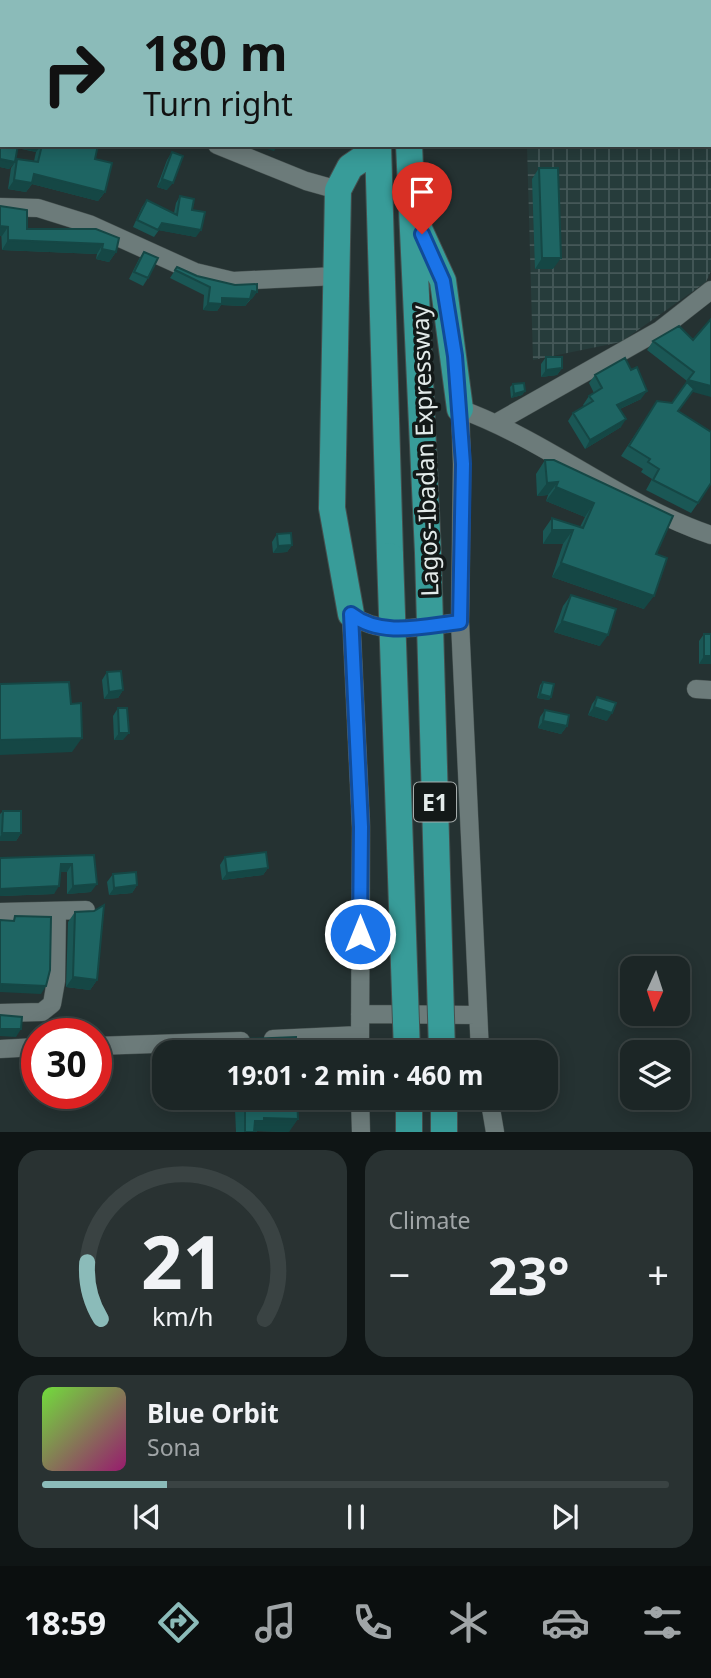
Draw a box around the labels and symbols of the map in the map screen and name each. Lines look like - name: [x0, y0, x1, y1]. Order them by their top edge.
- pin: [392, 162, 452, 234]
- street label: Lagos-Ibadan Expressway: [402, 304, 446, 597]
- road number: E1: [414, 782, 456, 822]
- position arrow: [323, 897, 397, 971]
- north arrow: [620, 956, 690, 1026]
- speed limit sign: 30: [21, 1018, 112, 1109]

